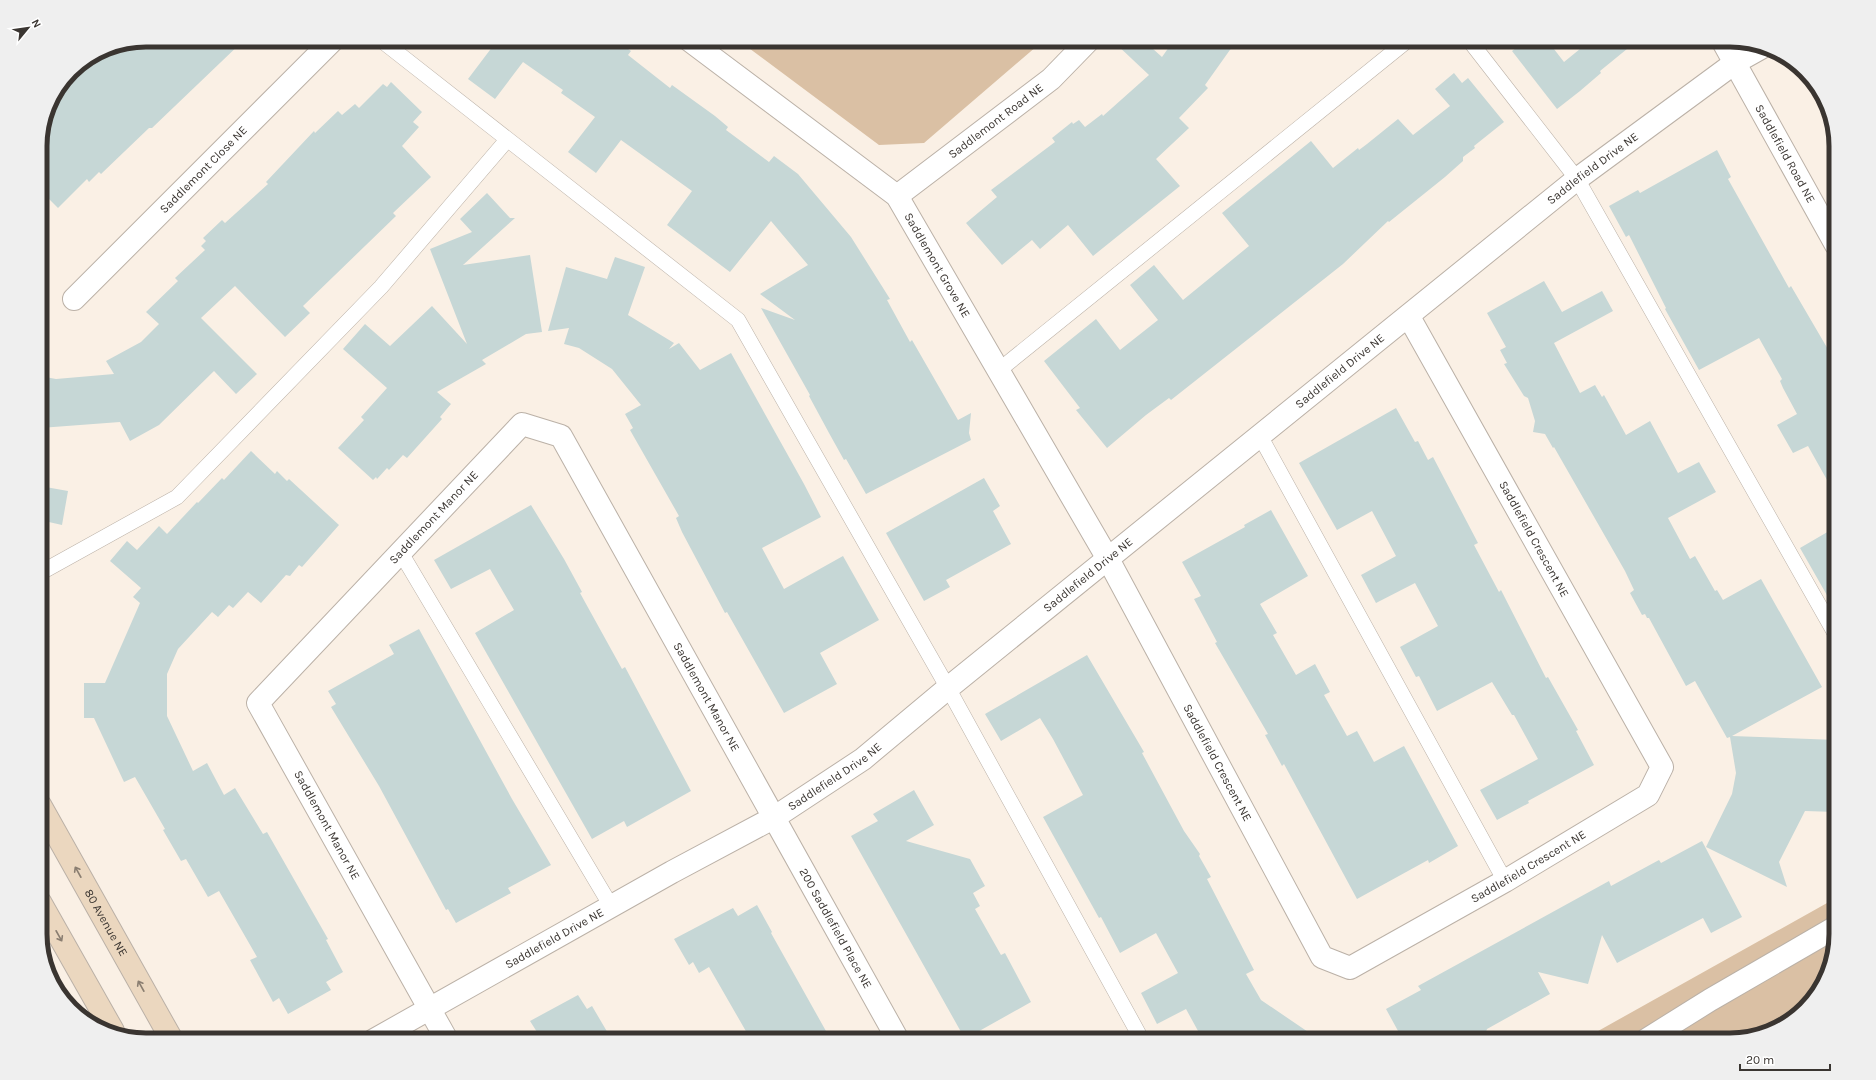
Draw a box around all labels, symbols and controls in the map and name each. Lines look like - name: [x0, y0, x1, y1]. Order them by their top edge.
- north arrow: [8, 8, 48, 48]
- text: N: [29, 17, 44, 30]
- street label: Saddlemont Road NE: [945, 80, 1046, 162]
- street label: Saddlefield Road NE: [1752, 102, 1818, 205]
- street label: Saddlemont Close NE: [157, 123, 250, 216]
- street label: Saddlefield Drive NE: [1544, 129, 1641, 207]
- street label: Saddlemont Grove NE: [901, 210, 973, 320]
- street label: Saddlefield Drive NE: [1292, 331, 1387, 411]
- street label: Saddlemont Manor NE: [386, 468, 481, 567]
- street label: Saddlefield Crescent NE: [1496, 478, 1572, 600]
- street label: Saddlefield Drive NE: [1040, 534, 1135, 615]
- street label: Saddlemont Manor NE: [670, 640, 743, 754]
- street label: Saddlefield Crescent NE: [1180, 702, 1255, 824]
- street label: Saddlefield Drive NE: [785, 739, 884, 814]
- street label: Saddlemont Manor NE: [291, 768, 363, 882]
- street label: Saddlefield Crescent NE: [1468, 827, 1588, 906]
- one-way arrow: [73, 866, 81, 878]
- street label: 200 Saddlefield Place NE: [796, 866, 875, 991]
- street label: 80 Avenue NE: [82, 887, 131, 959]
- street label: Saddlefield Drive NE: [503, 905, 606, 972]
- one-way arrow: [56, 930, 64, 942]
- one-way arrow: [137, 980, 145, 992]
- scale bar: [1740, 1046, 1830, 1072]
- text: 20 m: [1746, 1053, 1774, 1067]

